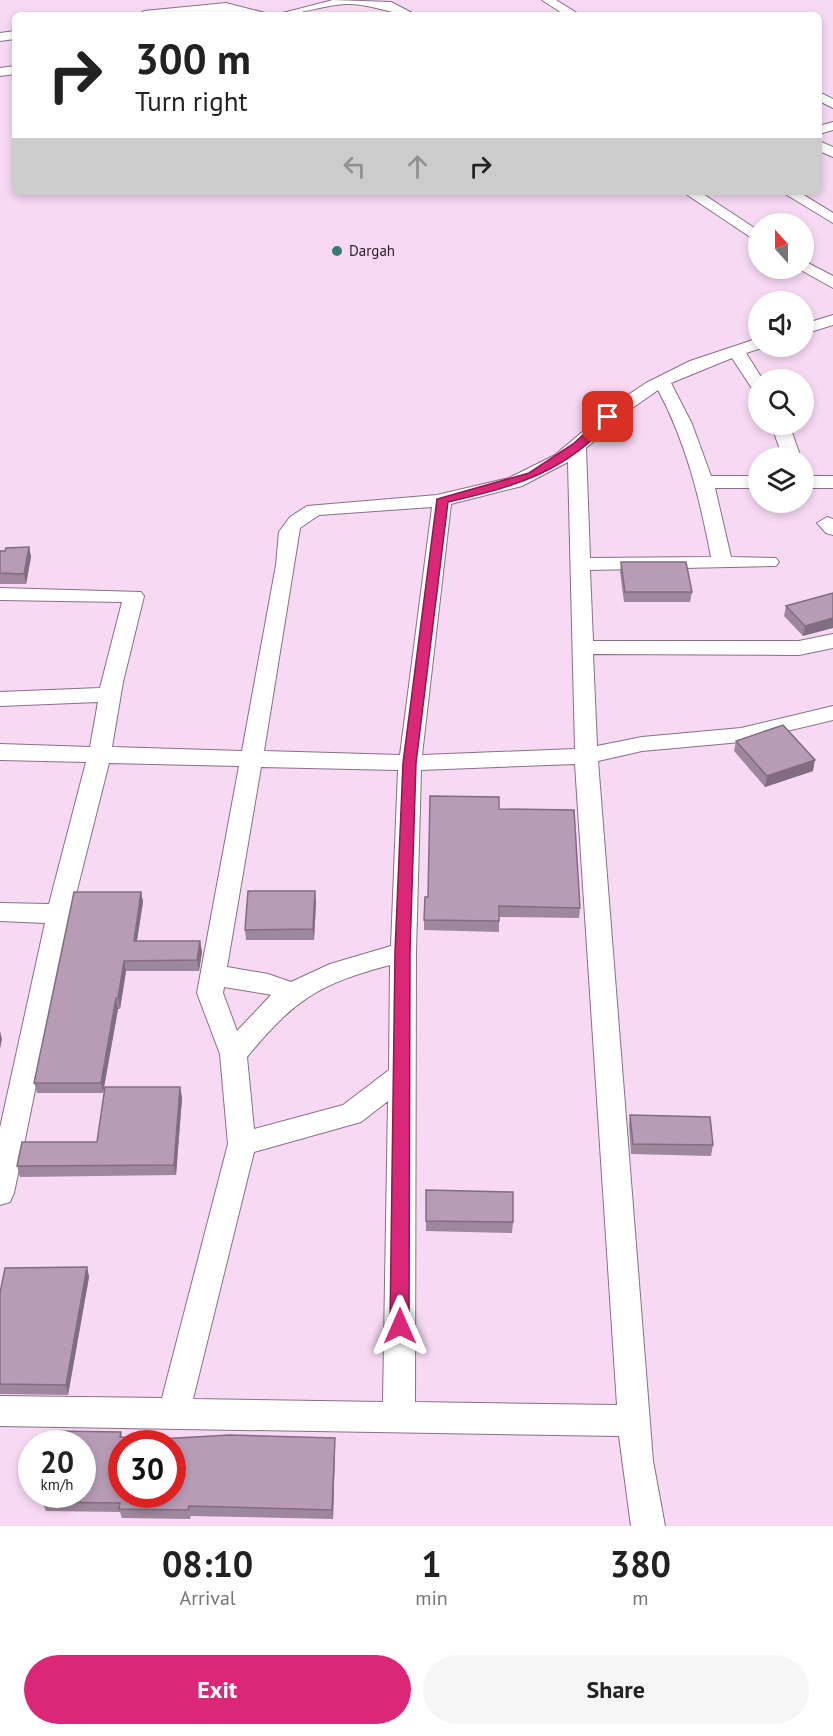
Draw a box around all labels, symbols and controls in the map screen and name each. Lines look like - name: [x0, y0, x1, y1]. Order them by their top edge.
- text: 300 m: [135, 31, 251, 86]
- icon: right: [36, 36, 114, 114]
- text: Turn right: [135, 84, 248, 118]
- icon: left: [338, 150, 371, 183]
- icon: ahead: [401, 150, 434, 183]
- icon: right: [464, 150, 497, 183]
- north arrow: [748, 213, 814, 279]
- map controls: [748, 213, 814, 513]
- place label: Dargah: [349, 241, 395, 260]
- marker: Dargah: [330, 244, 344, 258]
- button: sound: [748, 291, 814, 357]
- button: search: [748, 369, 814, 435]
- pin: [582, 391, 633, 442]
- icon: arrive: [591, 400, 624, 433]
- button: layers: [748, 447, 814, 513]
- position arrow: [368, 1294, 432, 1358]
- speed limit sign: 30: [108, 1430, 186, 1508]
- text: 20: [40, 1442, 74, 1481]
- text: km/h: [41, 1475, 73, 1494]
- text: 08:10: [162, 1540, 253, 1587]
- text: 1: [421, 1540, 442, 1587]
- text: 380: [610, 1540, 671, 1587]
- text: Arrival: [180, 1585, 236, 1611]
- text: min: [415, 1585, 448, 1611]
- text: m: [632, 1585, 649, 1611]
- button: Exit: [24, 1655, 411, 1724]
- button: Share: [423, 1655, 809, 1724]

